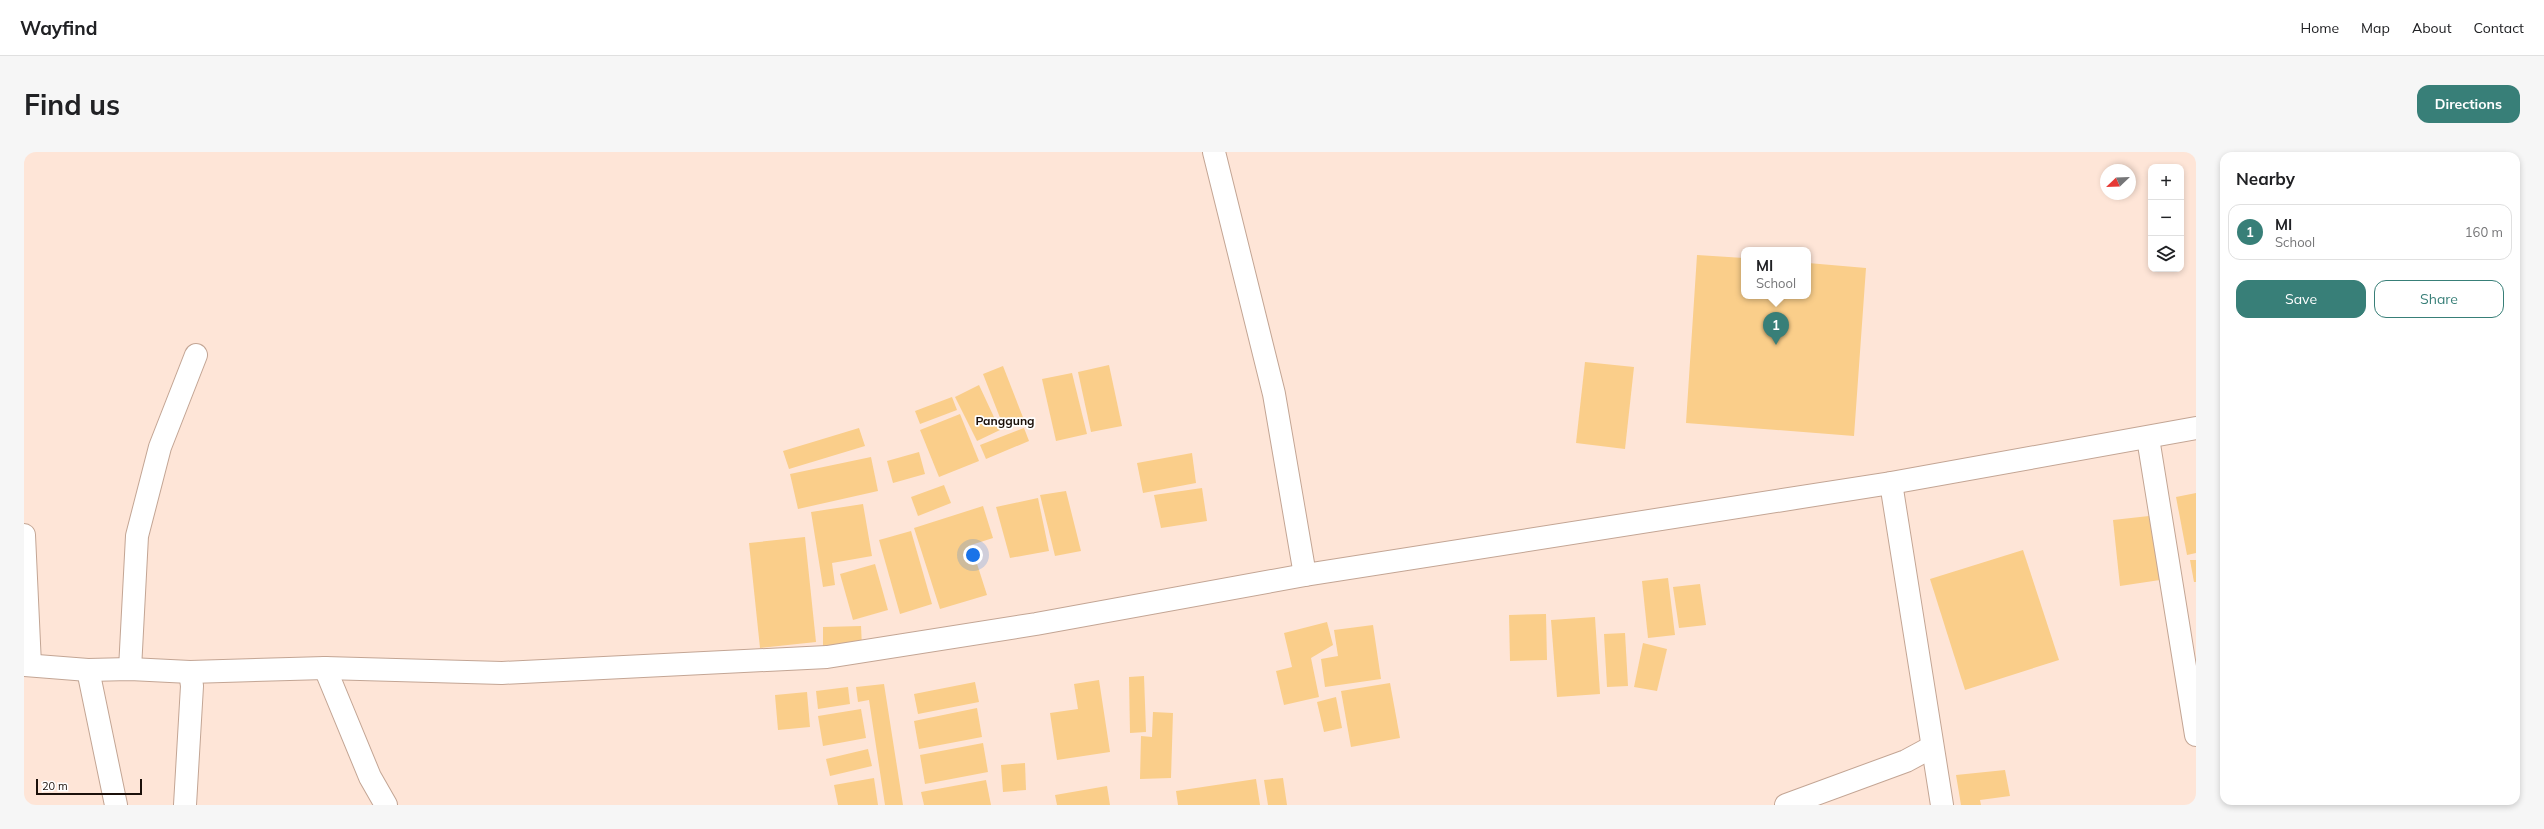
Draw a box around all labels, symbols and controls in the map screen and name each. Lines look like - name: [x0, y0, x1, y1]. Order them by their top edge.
- text: Wayfind: [20, 16, 97, 40]
- text: Home: [2300, 19, 2339, 37]
- text: Map: [2361, 19, 2390, 37]
- text: About: [2412, 19, 2452, 37]
- text: Contact: [2474, 19, 2524, 37]
- button: Directions: [2417, 85, 2520, 123]
- text: Find us: [24, 87, 120, 122]
- north arrow: [2100, 164, 2136, 200]
- map controls: [2148, 164, 2184, 272]
- button: +: [2148, 164, 2184, 200]
- text: Nearby: [2236, 168, 2295, 189]
- button: −: [2148, 200, 2184, 236]
- text: MI: [2275, 215, 2292, 234]
- text: 1: [2246, 224, 2254, 240]
- text: 160 m: [2465, 224, 2503, 240]
- text: School: [2275, 234, 2315, 250]
- button: layers: [2148, 236, 2184, 272]
- popup: [1741, 247, 1811, 299]
- text: MI: [1756, 256, 1773, 275]
- text: School: [1756, 275, 1796, 291]
- button: Save: [2236, 280, 2366, 318]
- button: Share: [2374, 280, 2504, 318]
- pin: 1: [1763, 312, 1789, 345]
- district label: Panggung: [975, 413, 1035, 428]
- your location: [963, 545, 983, 565]
- scale bar: [36, 777, 142, 796]
- text: 20 m: [42, 779, 68, 793]

